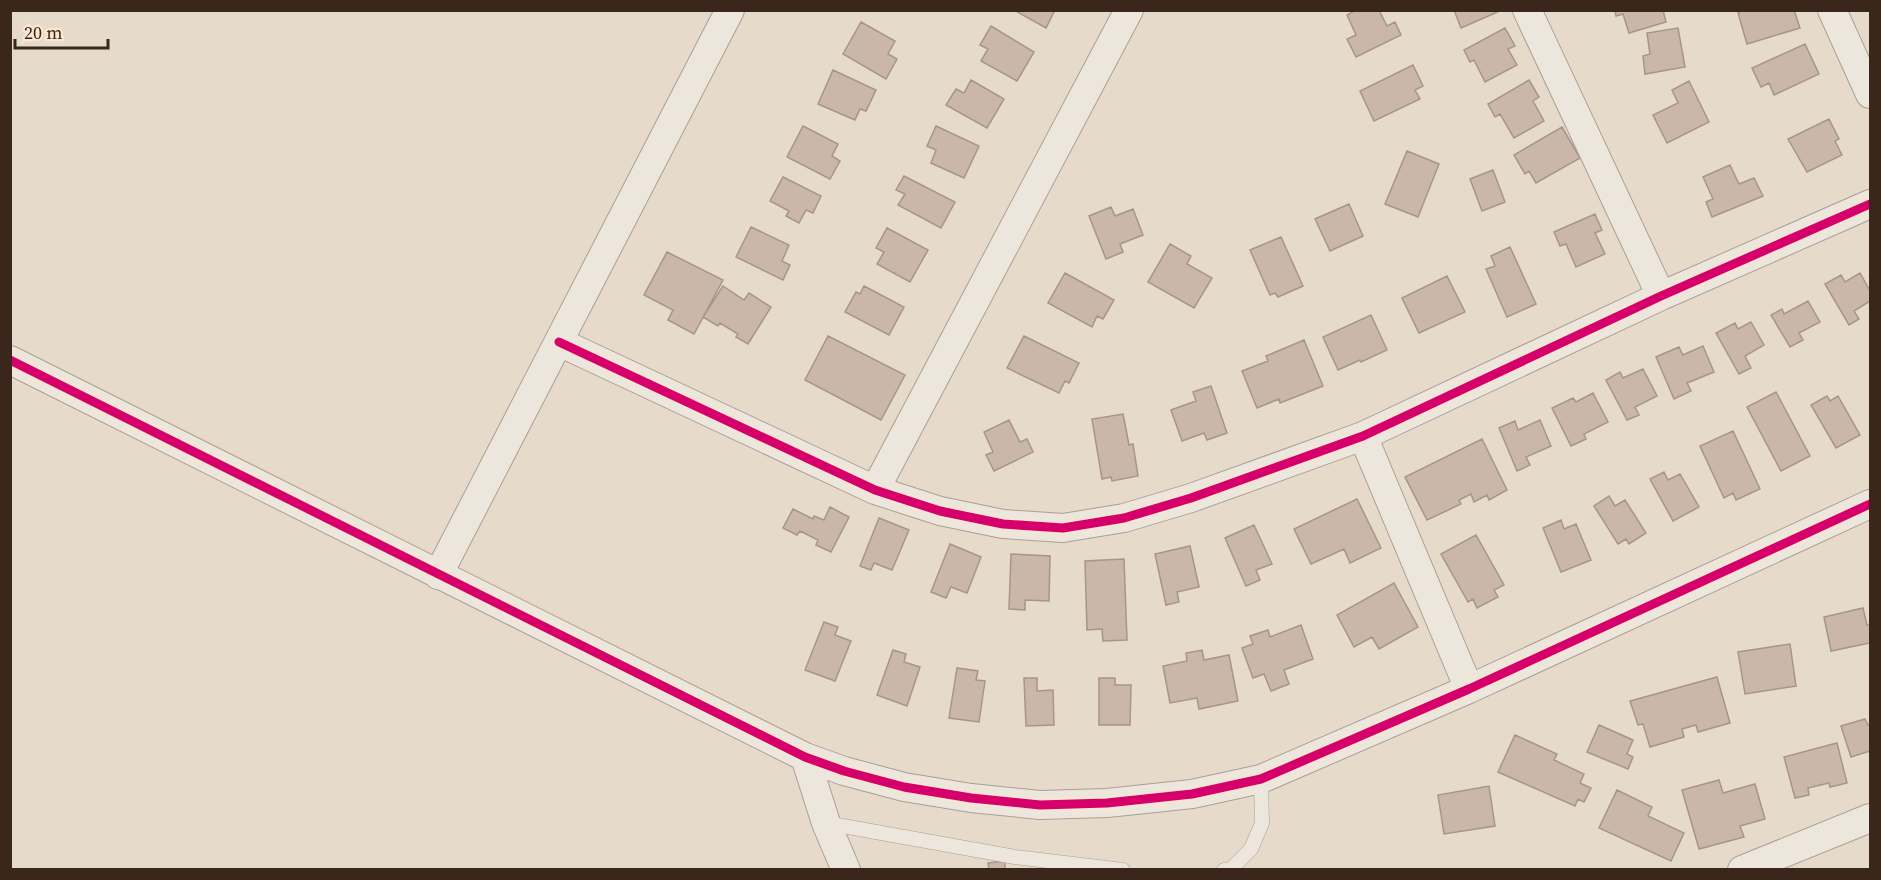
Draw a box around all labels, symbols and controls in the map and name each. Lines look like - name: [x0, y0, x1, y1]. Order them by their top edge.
- scale bar: [15, 12, 108, 50]
- text: 20 m: [24, 20, 62, 45]

